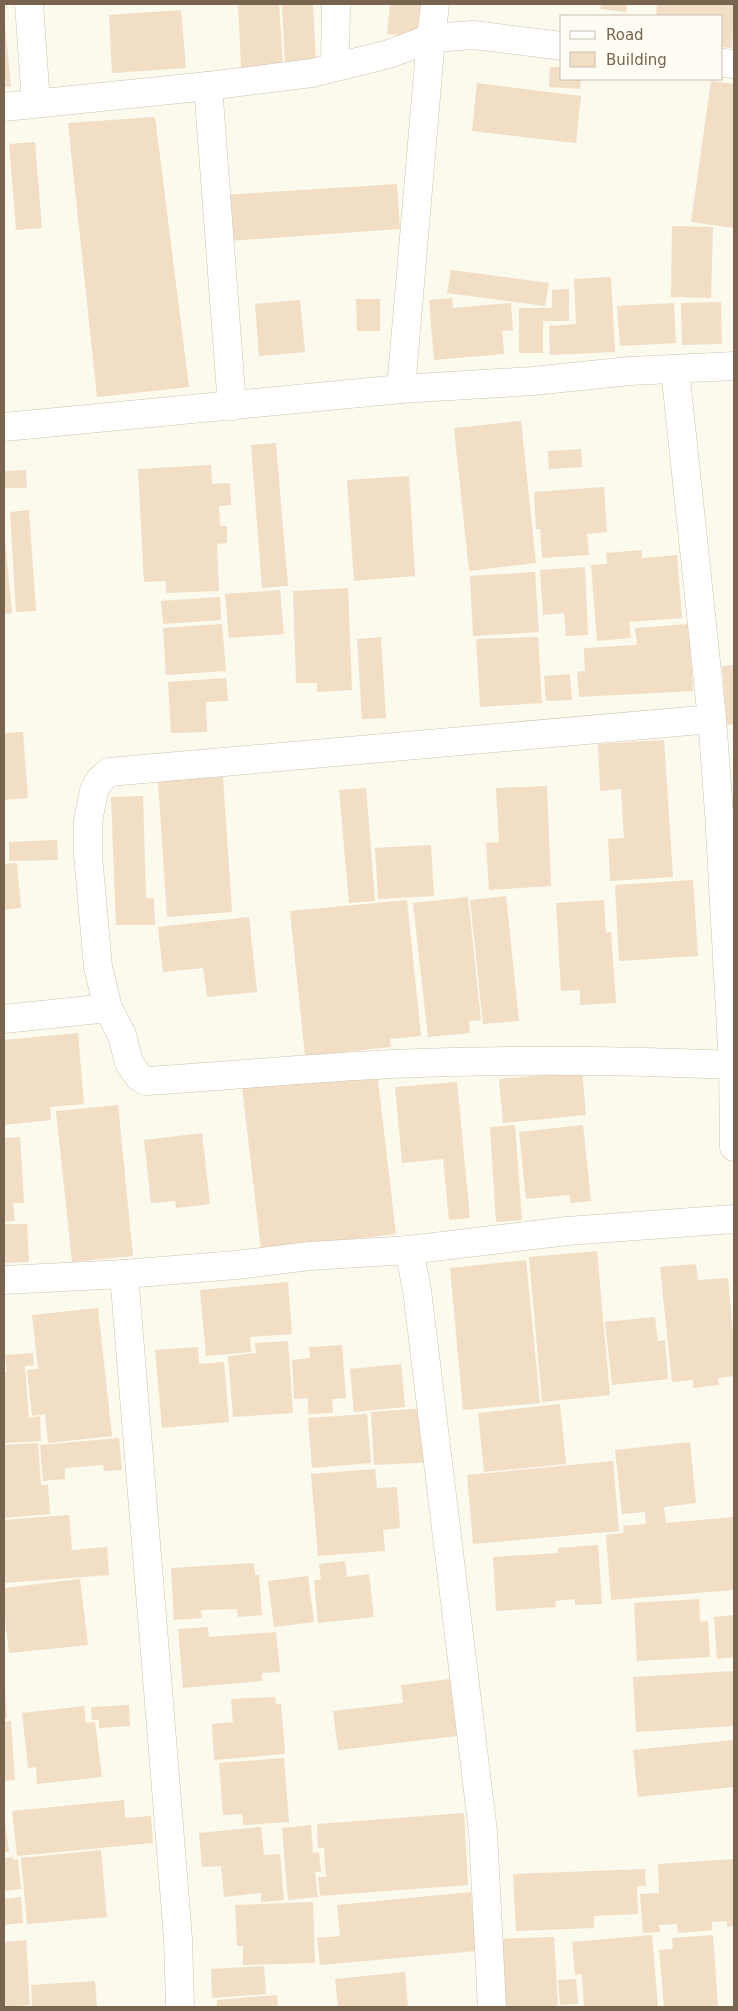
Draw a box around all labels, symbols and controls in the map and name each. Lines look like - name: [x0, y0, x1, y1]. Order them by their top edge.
- legend: [560, 15, 723, 80]
- text: Road: [606, 26, 644, 44]
- text: Building: [606, 51, 667, 69]

